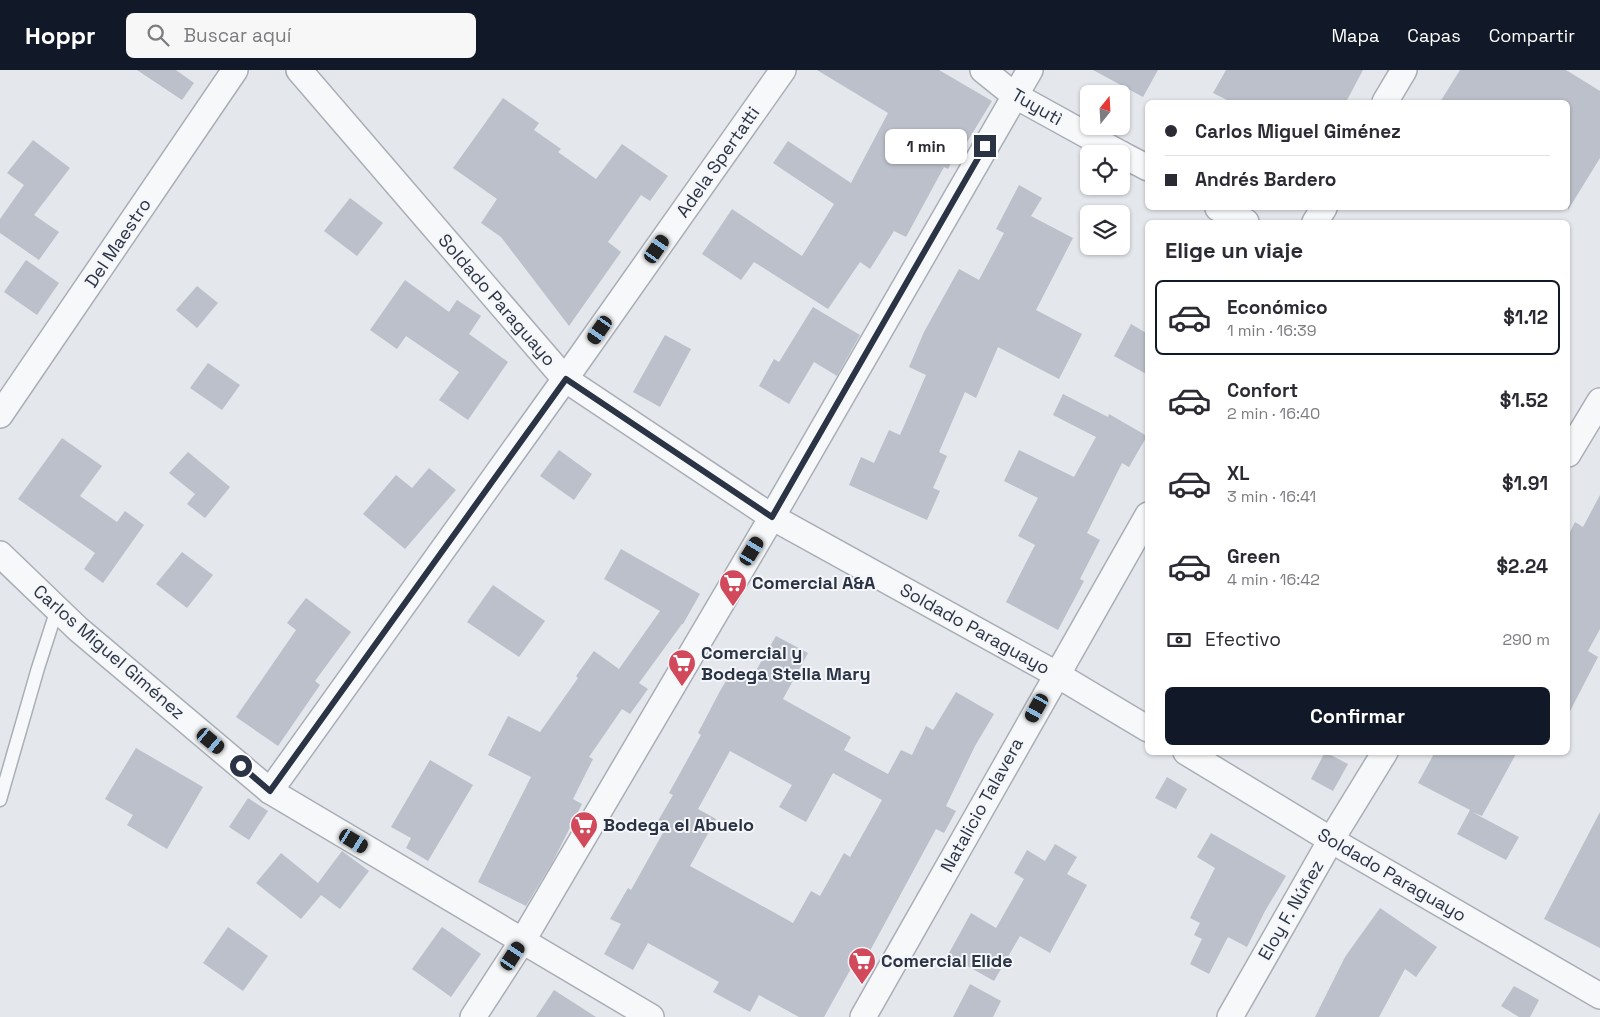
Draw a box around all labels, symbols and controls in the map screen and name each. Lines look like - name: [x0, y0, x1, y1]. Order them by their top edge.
- search box: [126, 13, 476, 58]
- text: Hoppr: [25, 20, 96, 51]
- icon: search: [144, 21, 172, 49]
- text: Buscar aquí: [184, 23, 291, 48]
- text: Mapa: [1331, 24, 1379, 47]
- text: Capas: [1407, 24, 1461, 47]
- text: Compartir: [1489, 24, 1575, 47]
- street label: Tuyutì: [1008, 83, 1067, 130]
- north arrow: [1080, 85, 1130, 135]
- map controls: [1080, 85, 1130, 255]
- street label: Adela Spertatti: [671, 102, 764, 222]
- text: Carlos Miguel Giménez: [1195, 119, 1401, 144]
- callout: 1 min: [885, 128, 968, 164]
- route end: [974, 135, 996, 157]
- text: 1 min: [906, 136, 946, 157]
- button: locate: [1080, 145, 1130, 195]
- text: Andrés Bardero: [1195, 167, 1336, 192]
- street label: Del Maestro: [79, 194, 156, 292]
- button: layers: [1080, 205, 1130, 255]
- street label: Soldado Paraguayo: [434, 229, 561, 371]
- car: [642, 232, 671, 266]
- text: Elige un viaje: [1165, 236, 1303, 264]
- icon: car: [1167, 295, 1212, 340]
- text: Económico: [1227, 295, 1328, 320]
- text: $1.12: [1503, 305, 1548, 330]
- car: [585, 313, 614, 347]
- text: 1 min · 16:39: [1227, 320, 1317, 341]
- icon: car: [1167, 378, 1212, 423]
- text: Confort: [1227, 378, 1298, 403]
- text: $1.52: [1500, 388, 1548, 413]
- text: 2 min · 16:40: [1227, 403, 1320, 424]
- icon: car: [1167, 461, 1212, 506]
- text: XL: [1227, 461, 1250, 486]
- text: $1.91: [1502, 471, 1548, 496]
- text: 3 min · 16:41: [1227, 486, 1316, 507]
- car: [737, 534, 766, 568]
- icon: car: [1167, 544, 1212, 589]
- text: Green: [1227, 544, 1280, 569]
- text: $2.24: [1496, 554, 1548, 579]
- supermarket icon: Comercial A&A: [718, 568, 748, 607]
- text: 4 min · 16:42: [1227, 569, 1320, 590]
- place label: Comercial A&A: [752, 571, 876, 594]
- street label: Soldado Paraguayo: [896, 578, 1054, 679]
- street label: Carlos Miguel Giménez: [29, 579, 190, 724]
- icon: cash: [1165, 626, 1193, 654]
- text: Efectivo: [1205, 627, 1281, 652]
- text: 290 m: [1502, 629, 1550, 650]
- place label: Comercial y Bodega Stella Mary: [701, 641, 871, 685]
- supermarket icon: Comercial y Bodega Stella Mary: [667, 648, 697, 687]
- button: Confirmar: [1165, 687, 1550, 745]
- car: [1023, 691, 1050, 725]
- car: [194, 726, 227, 756]
- street label: Natalicio Talavera: [935, 734, 1028, 876]
- route start: [230, 755, 252, 777]
- supermarket icon: Bodega el Abuelo: [569, 810, 599, 849]
- place label: Bodega el Abuelo: [603, 813, 754, 836]
- street label: Soldado Paraguayo: [1314, 823, 1471, 927]
- car: [337, 827, 370, 855]
- street label: Eloy F. Núñez: [1253, 856, 1329, 964]
- car: [498, 939, 527, 973]
- supermarket icon: Comercial Elide: [847, 946, 877, 985]
- place label: Comercial Elide: [881, 949, 1013, 972]

